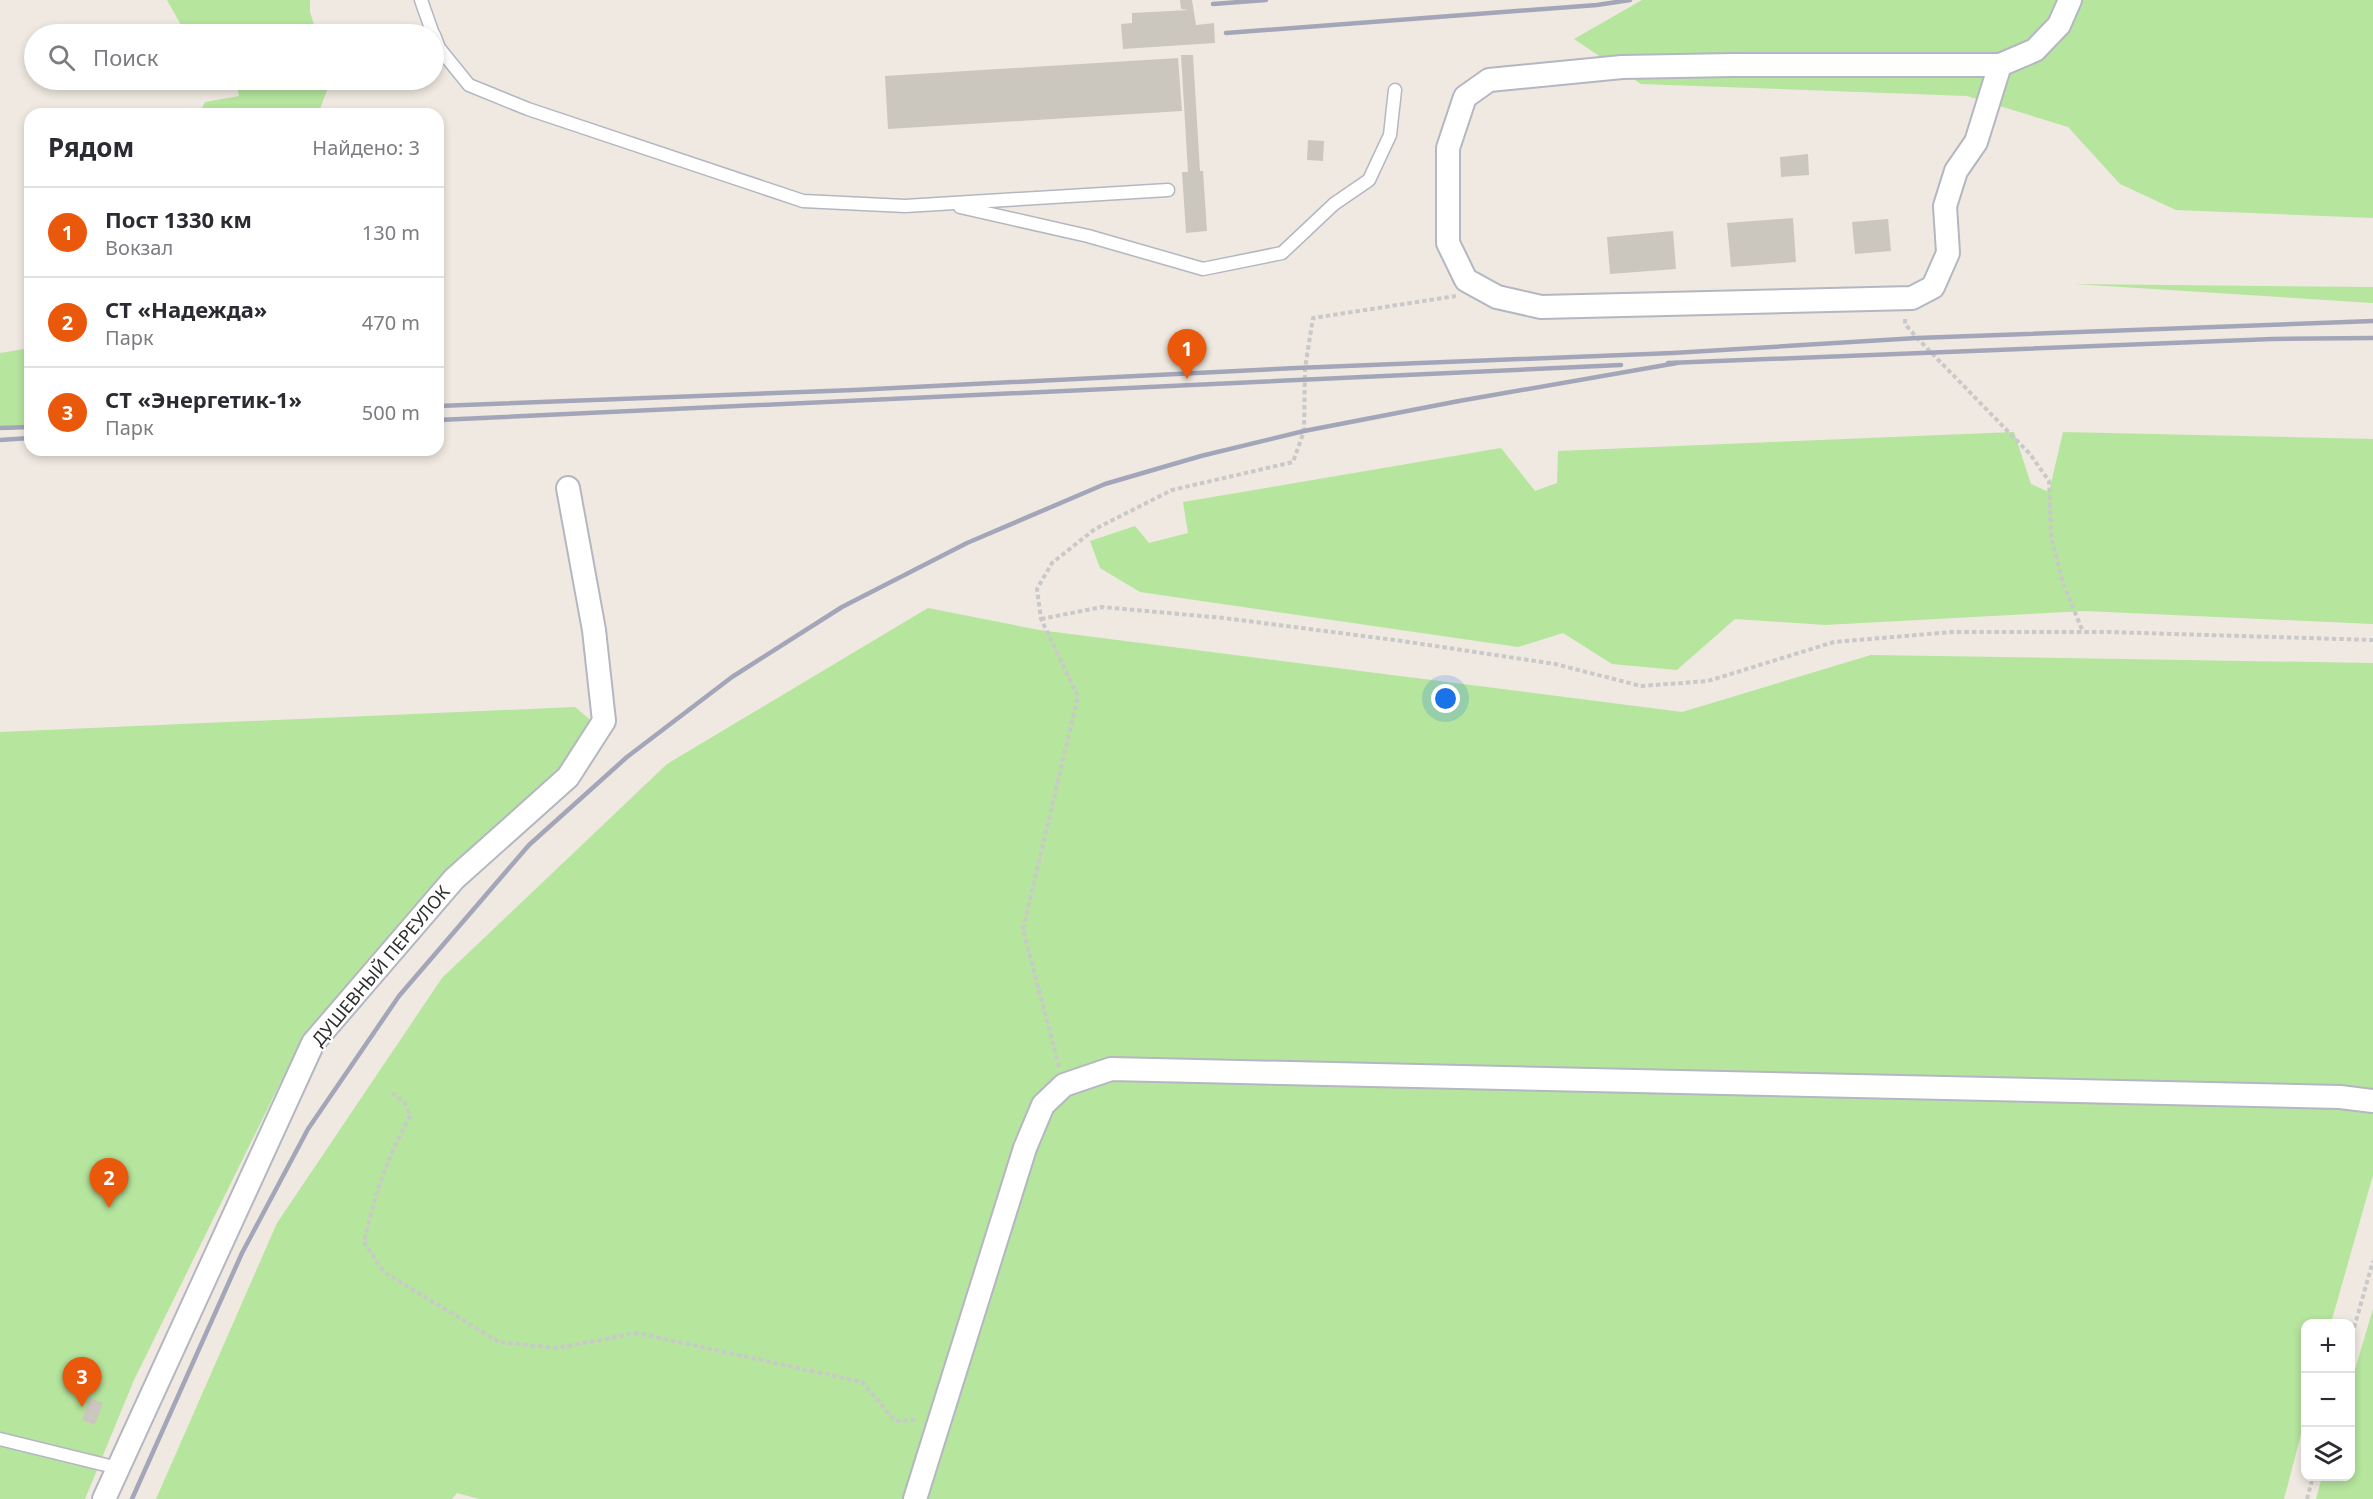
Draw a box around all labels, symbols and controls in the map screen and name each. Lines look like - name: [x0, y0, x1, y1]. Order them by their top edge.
- search box: [24, 24, 444, 90]
- icon: search: [45, 41, 78, 74]
- text: Поиск: [93, 42, 158, 72]
- text: Рядом: [48, 129, 134, 165]
- text: Найдено: 3: [312, 134, 420, 161]
- text: Пост 1330 км: [105, 204, 252, 234]
- text: 1: [62, 219, 73, 246]
- text: 130 m: [362, 219, 420, 246]
- text: Вокзал: [105, 234, 173, 261]
- text: СТ «Надежда»: [105, 294, 267, 324]
- text: 2: [62, 309, 73, 336]
- text: 470 m: [362, 309, 420, 336]
- text: Парк: [105, 324, 154, 351]
- pin: 1: [1168, 330, 1206, 379]
- text: СТ «Энергетик-1»: [105, 384, 302, 414]
- text: 3: [62, 399, 73, 426]
- text: 500 m: [362, 399, 420, 426]
- text: Парк: [105, 414, 154, 441]
- your location: [1431, 684, 1460, 713]
- street label: ДУШЕВНЫЙ ПЕРЕУЛОК: [306, 879, 455, 1051]
- pin: 2: [90, 1158, 128, 1208]
- map controls: [2301, 1319, 2355, 1481]
- button: +: [2301, 1319, 2355, 1373]
- pin: 3: [62, 1358, 101, 1407]
- button: −: [2301, 1373, 2355, 1427]
- button: layers: [2301, 1427, 2355, 1481]

